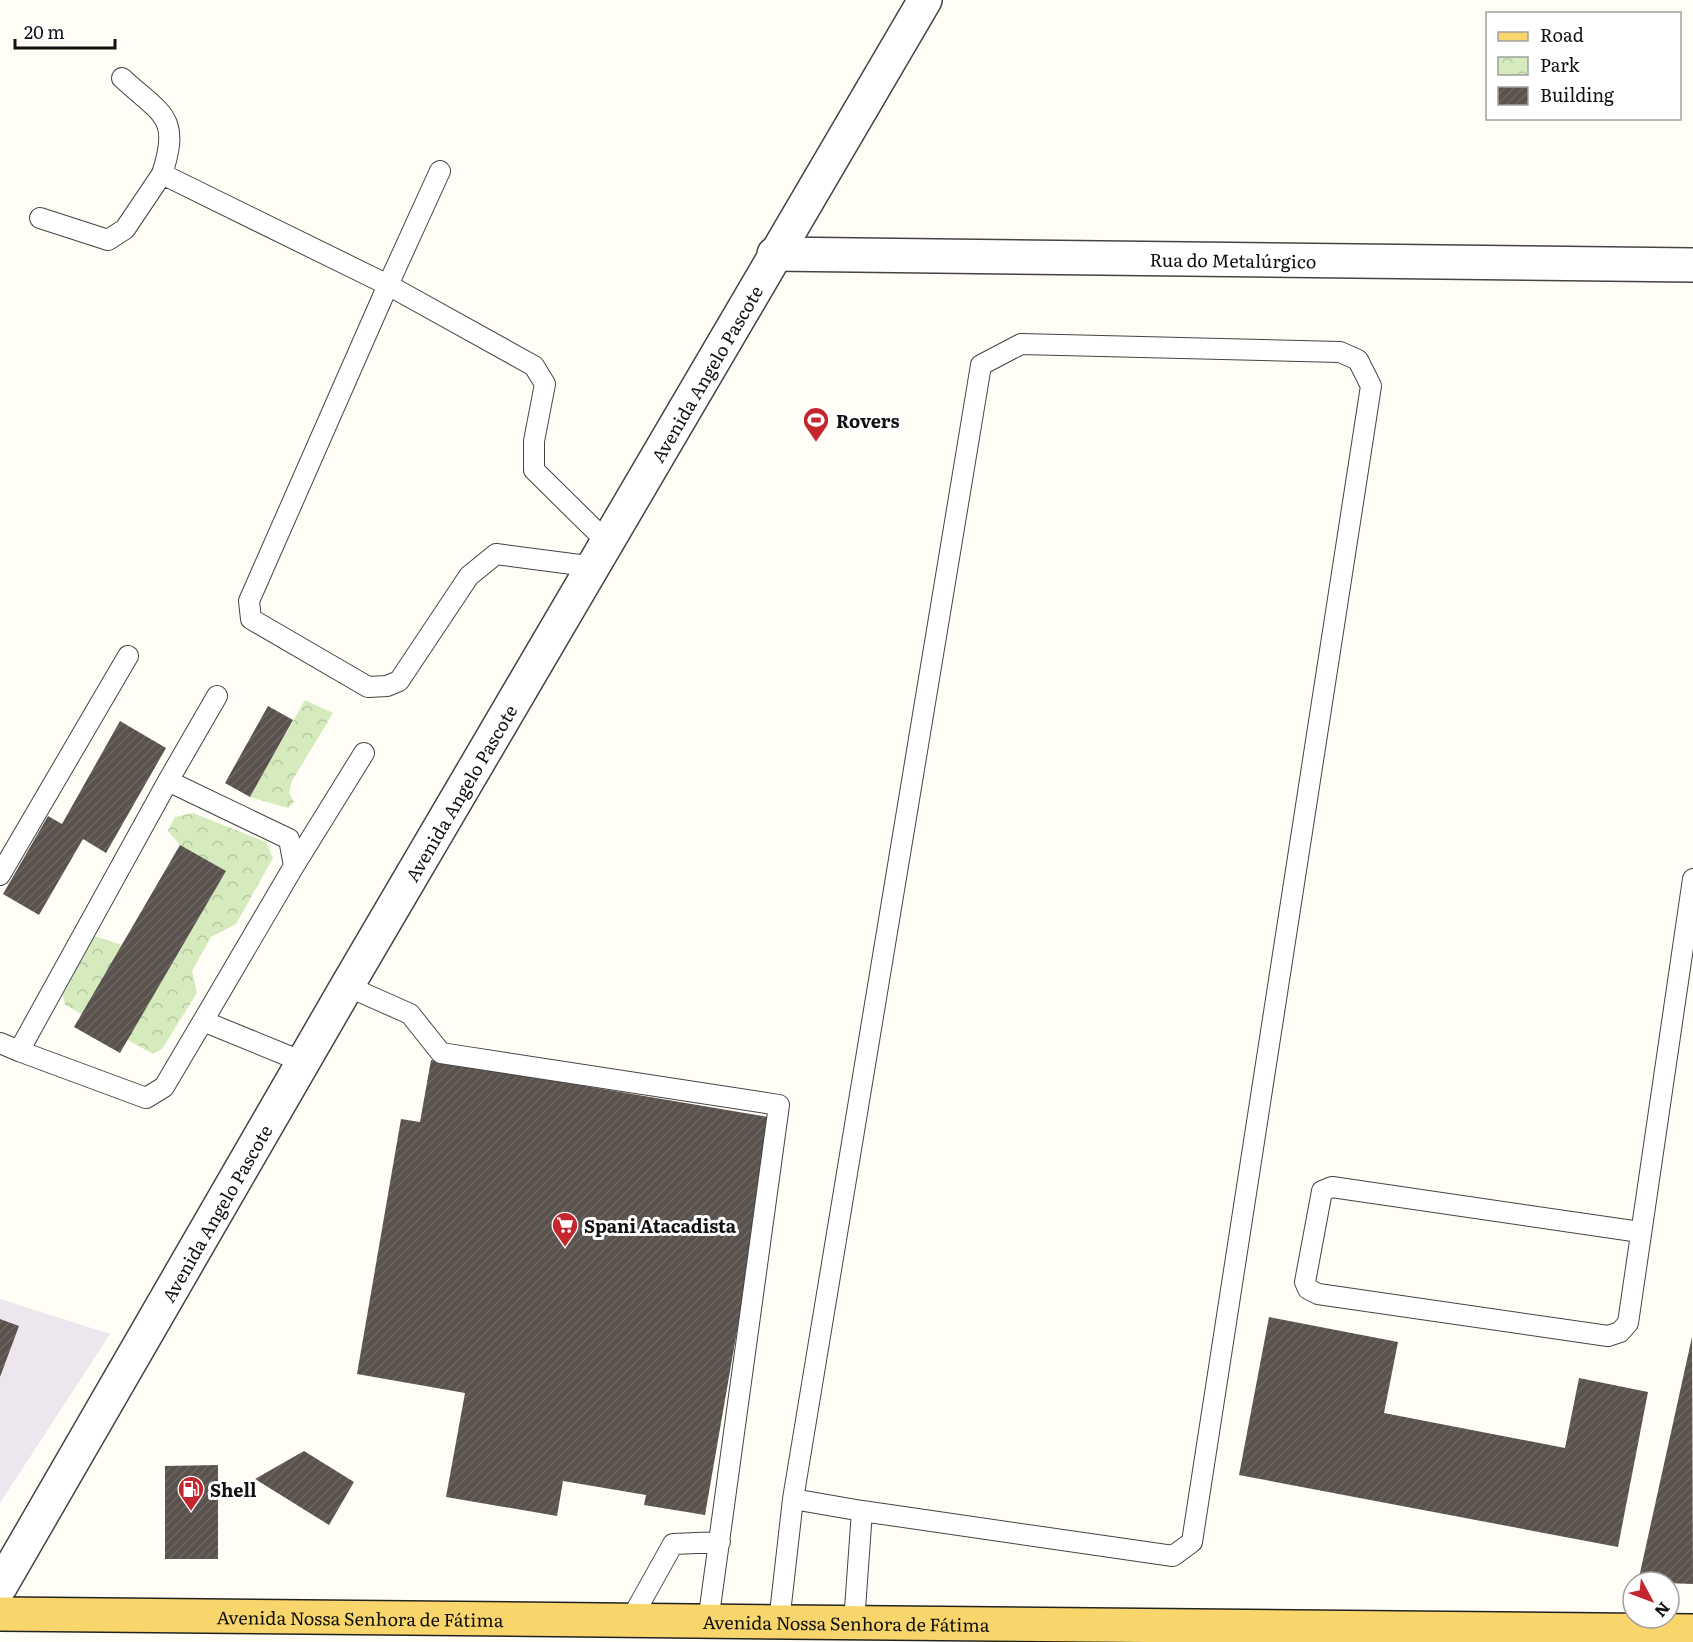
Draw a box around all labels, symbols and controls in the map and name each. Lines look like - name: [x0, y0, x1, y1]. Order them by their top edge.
- scale bar: [15, 12, 116, 50]
- legend: [1486, 12, 1681, 120]
- text: 20 m: [24, 18, 65, 45]
- text: Road: [1540, 21, 1584, 48]
- text: Park: [1540, 51, 1581, 78]
- text: Building: [1540, 81, 1615, 108]
- street label: Rua do Metalúrgico: [1149, 245, 1317, 274]
- street label: Avenida Angelo Pascote: [644, 280, 769, 467]
- sports icon: Rovers: [801, 405, 831, 443]
- place label: Rovers: [836, 407, 899, 434]
- street label: Avenida Angelo Pascote: [398, 699, 523, 886]
- street label: Avenida Angelo Pascote: [154, 1119, 278, 1307]
- supermarket icon: Spani Atacadista: [550, 1210, 580, 1248]
- place label: Spani Atacadista: [584, 1212, 737, 1239]
- fuel station icon: Shell: [176, 1474, 206, 1512]
- place label: Shell: [210, 1476, 257, 1503]
- north arrow: [1621, 1570, 1681, 1630]
- text: N: [1650, 1598, 1677, 1623]
- street label: Avenida Nossa Senhora de Fátima: [216, 1603, 504, 1633]
- street label: Avenida Nossa Senhora de Fátima: [702, 1608, 990, 1637]

